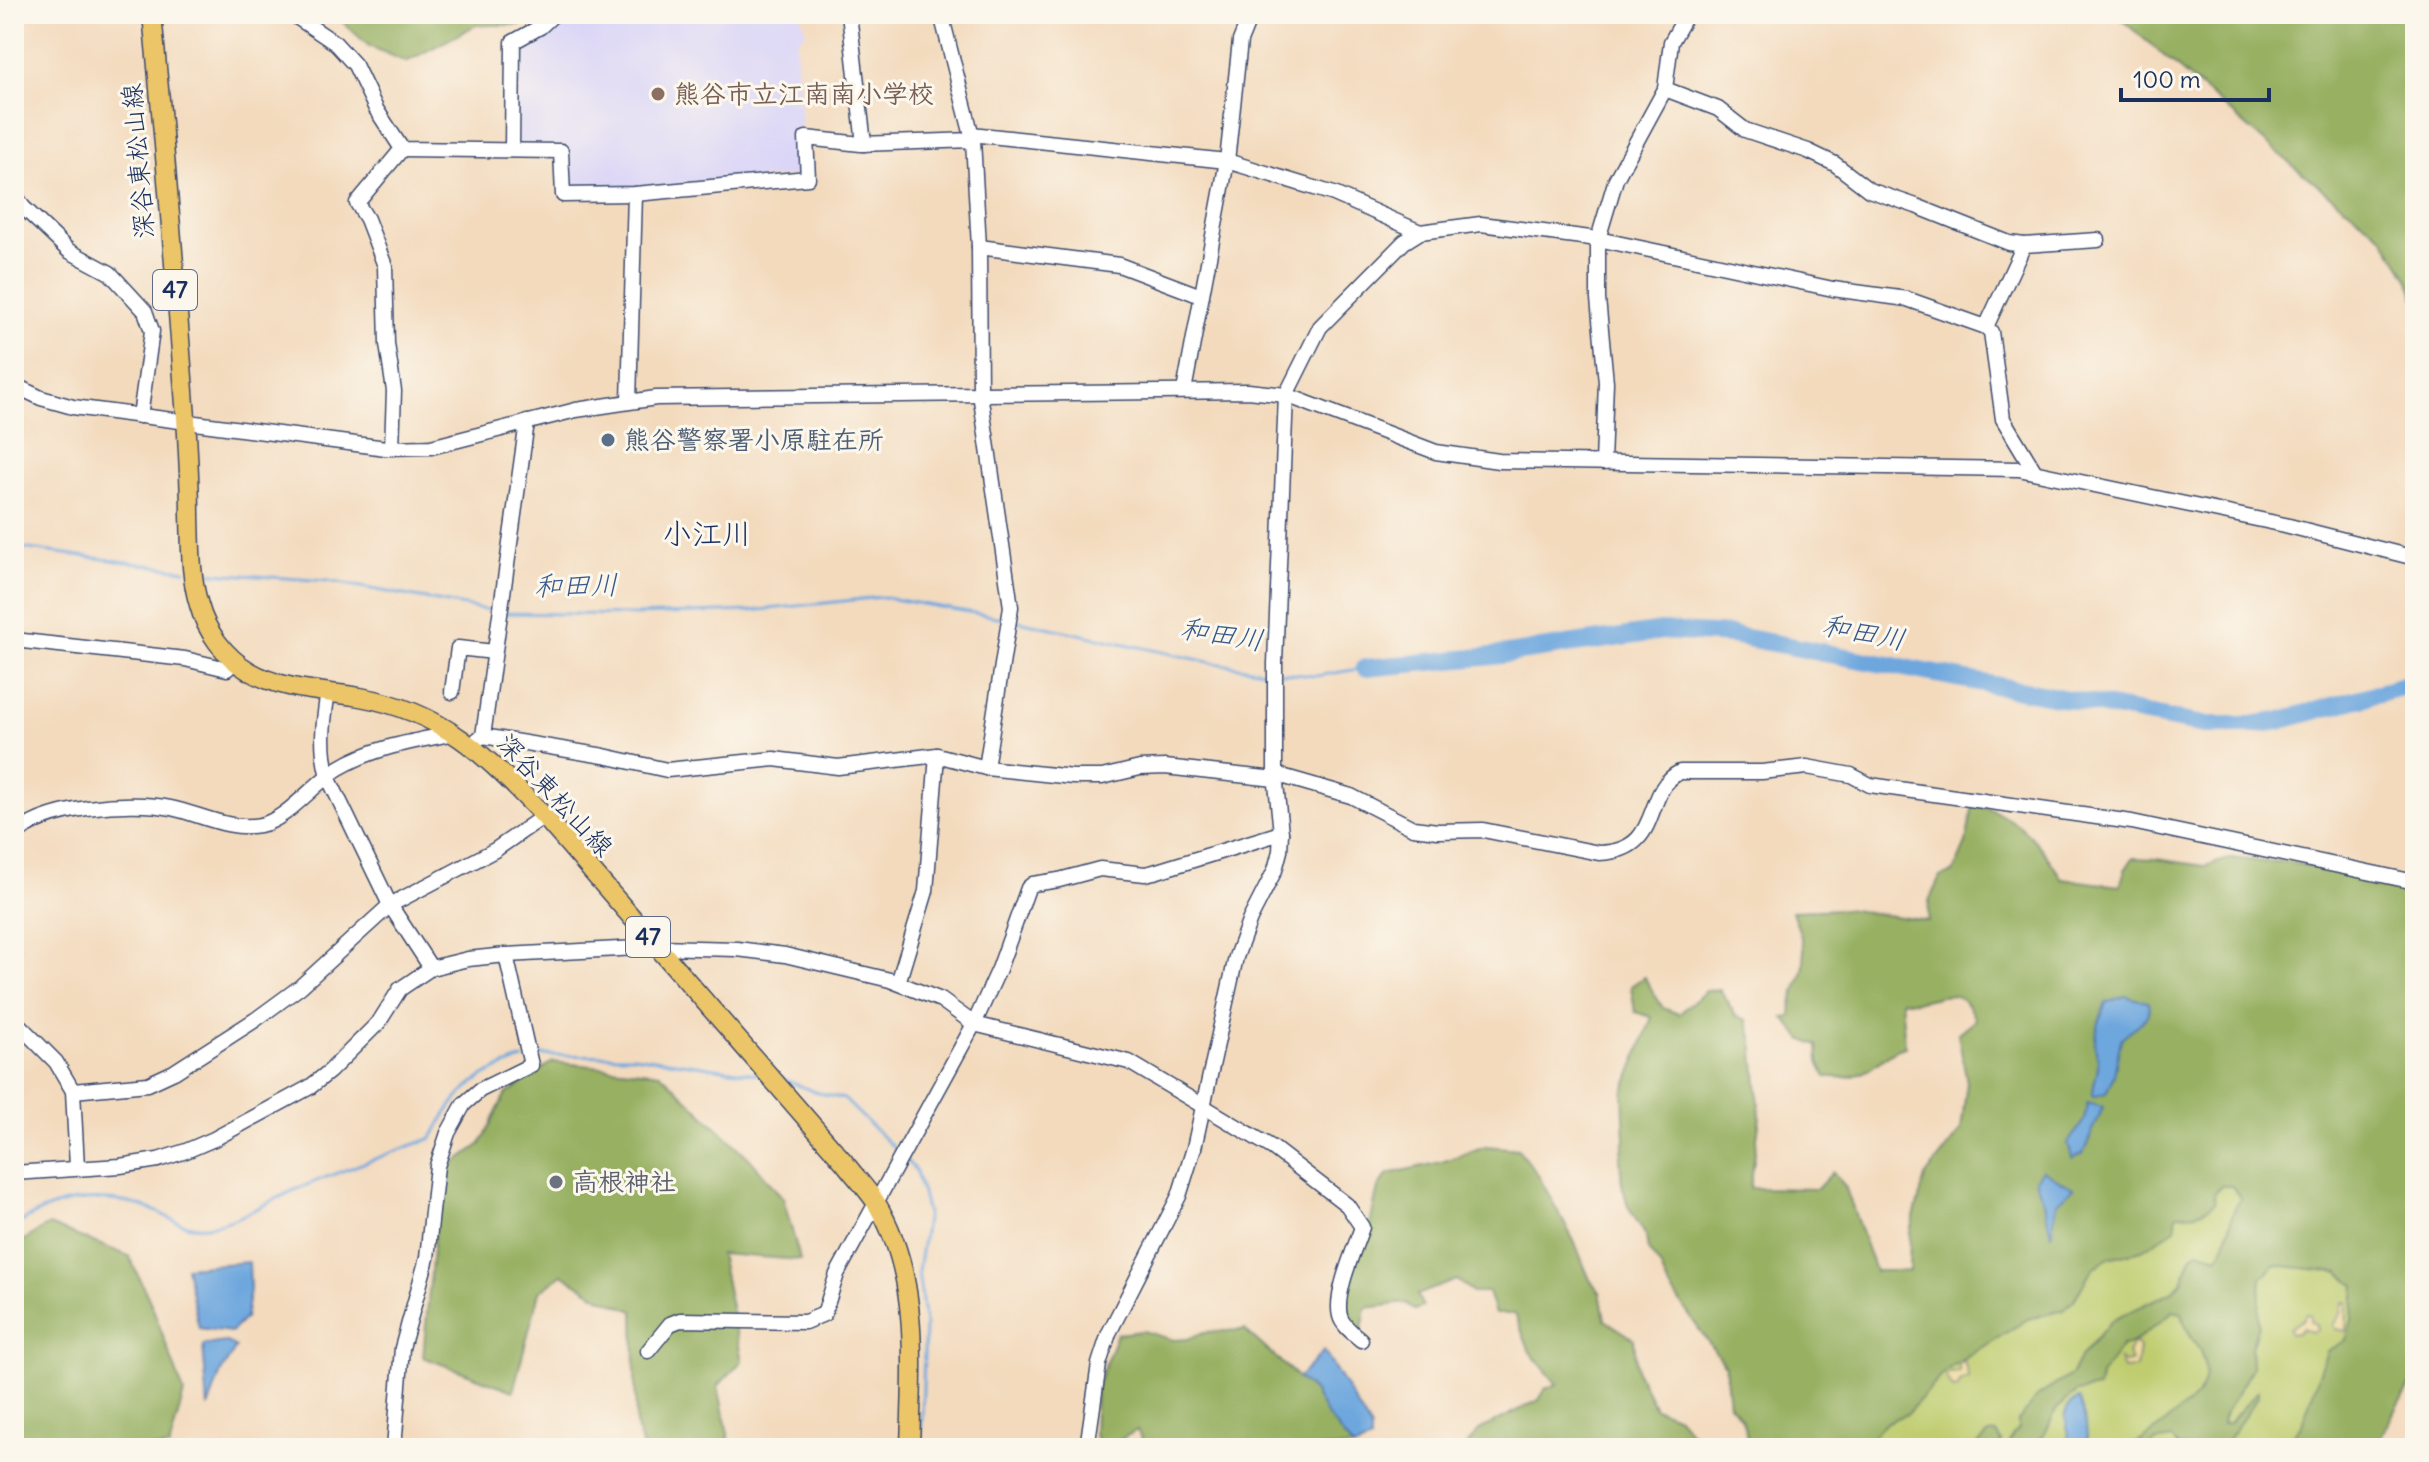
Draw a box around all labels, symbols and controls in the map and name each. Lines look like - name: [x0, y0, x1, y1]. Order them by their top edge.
- scale bar: [2121, 52, 2269, 102]
- text: 100 m: [2133, 64, 2201, 94]
- place label: 熊谷市立江南南小学校: [674, 77, 934, 110]
- street label: 深谷東松山線: [114, 82, 161, 240]
- marker: 熊谷市立江南南小学校: [649, 85, 667, 103]
- road number: 47: [153, 270, 197, 310]
- place label: 熊谷警察署小原駐在所: [624, 423, 884, 456]
- marker: 熊谷警察署小原駐在所: [599, 431, 617, 449]
- district label: 小江川: [662, 514, 752, 552]
- water label: 和田川: [534, 566, 618, 604]
- water label: 和田川: [1819, 606, 1909, 658]
- water label: 和田川: [1178, 610, 1266, 658]
- street label: 深谷東松山線: [490, 726, 621, 863]
- road number: 47: [626, 917, 670, 957]
- place label: 高根神社: [572, 1165, 676, 1198]
- marker: 高根神社: [547, 1173, 565, 1191]

